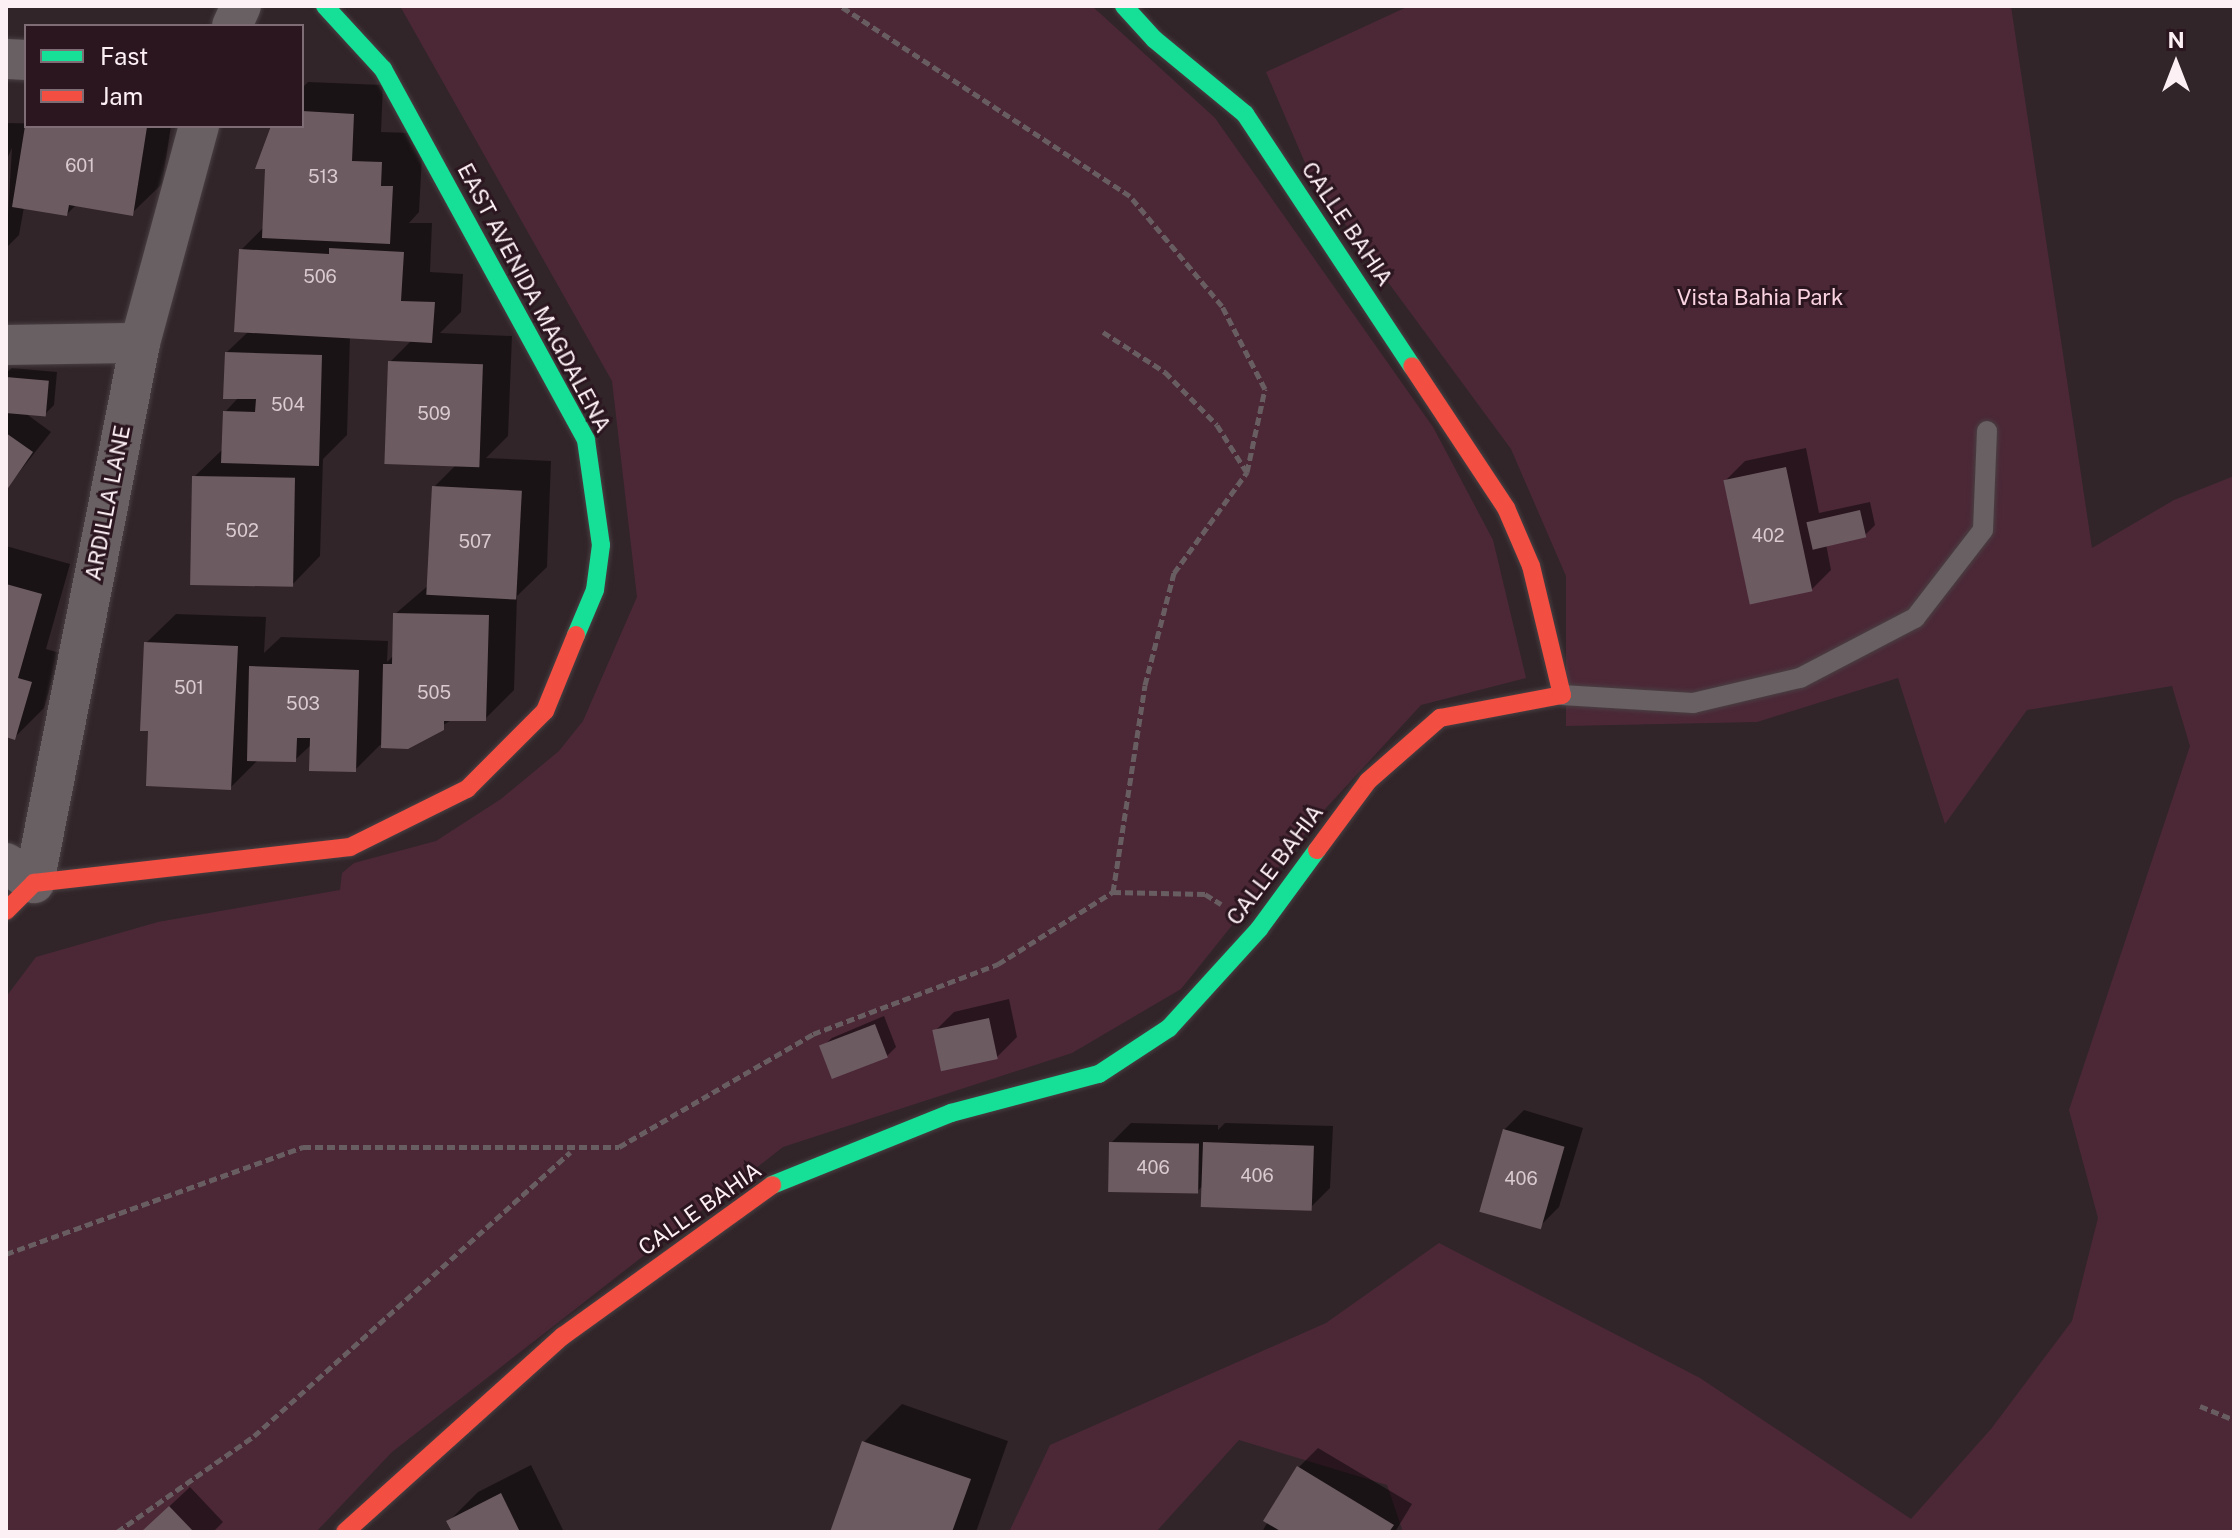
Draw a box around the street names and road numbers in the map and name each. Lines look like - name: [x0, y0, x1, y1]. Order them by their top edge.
- street label: CALLE BAHIA: [1296, 157, 1398, 291]
- street label: EAST AVENIDA MAGDALENA: [452, 159, 616, 437]
- street label: ARDILLA LANE: [80, 423, 136, 583]
- street label: CALLE BAHIA: [1221, 800, 1329, 930]
- street label: CALLE BAHIA: [634, 1157, 766, 1261]

